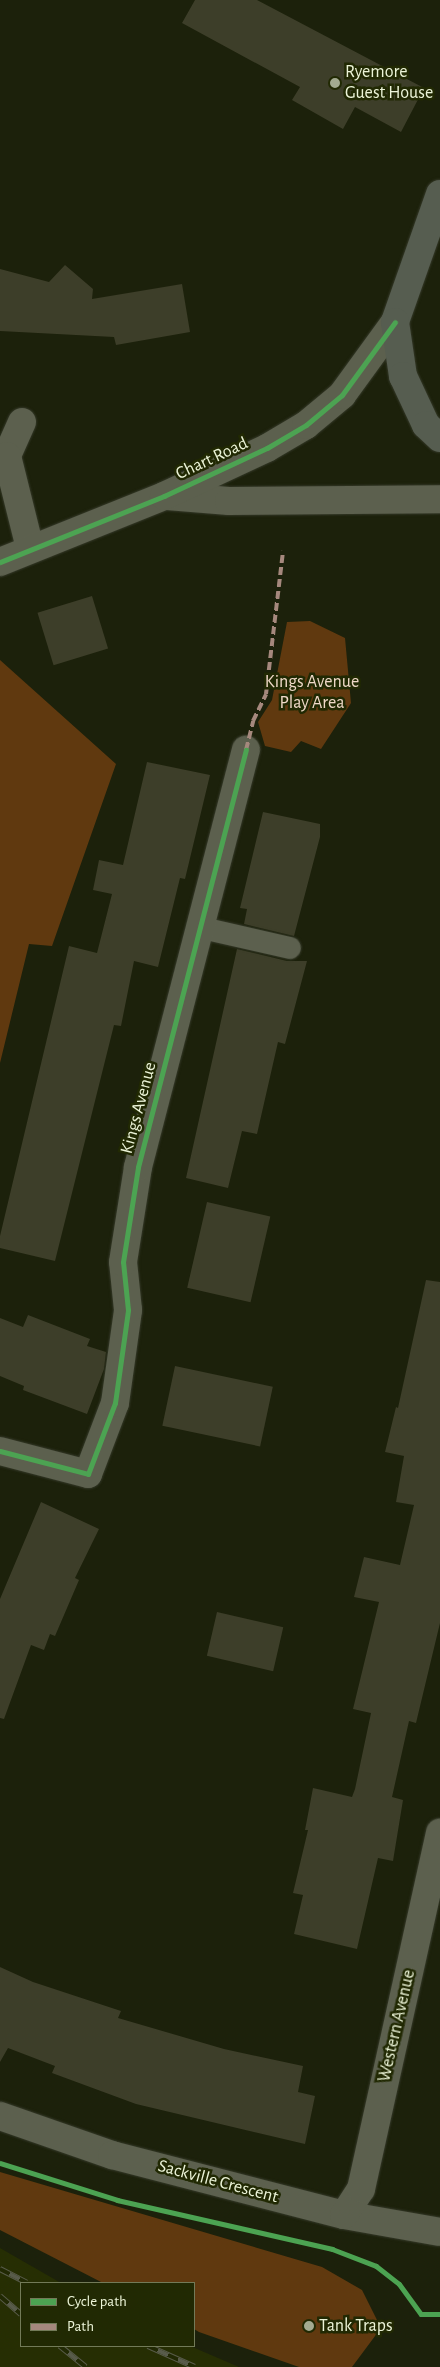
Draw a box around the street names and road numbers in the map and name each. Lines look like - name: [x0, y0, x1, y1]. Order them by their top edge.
- street label: Chart Road: [172, 433, 252, 485]
- street label: Kings Avenue: [116, 1060, 162, 1156]
- street label: Western Avenue: [374, 1968, 420, 2084]
- street label: Sackville Crescent: [155, 2156, 281, 2208]

